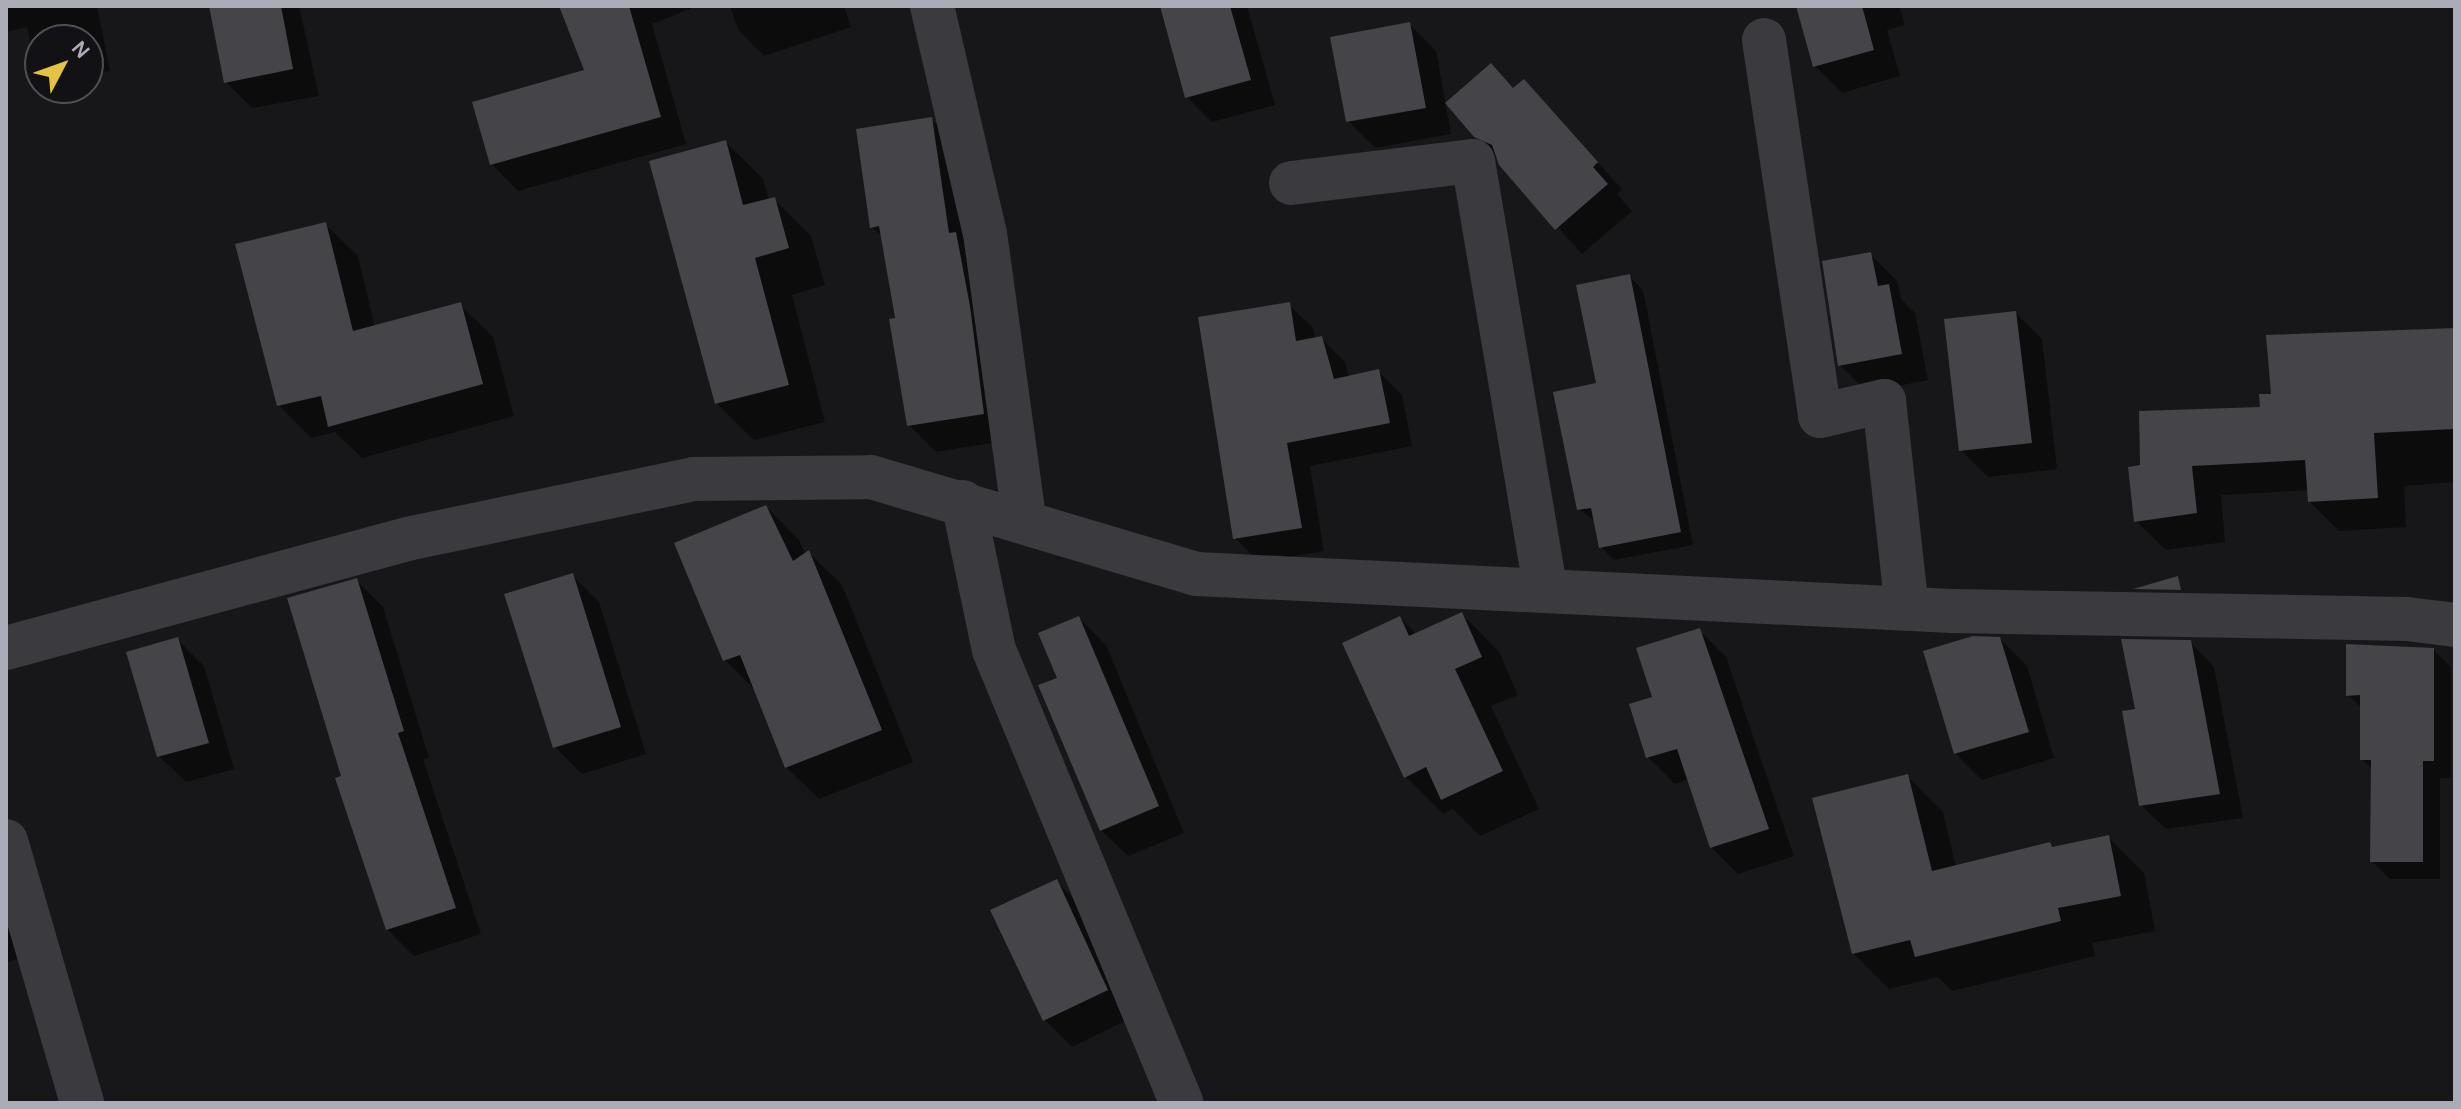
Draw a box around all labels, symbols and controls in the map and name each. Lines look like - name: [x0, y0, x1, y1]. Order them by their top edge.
- north arrow: [24, 24, 104, 104]
- text: N: [66, 35, 96, 64]

